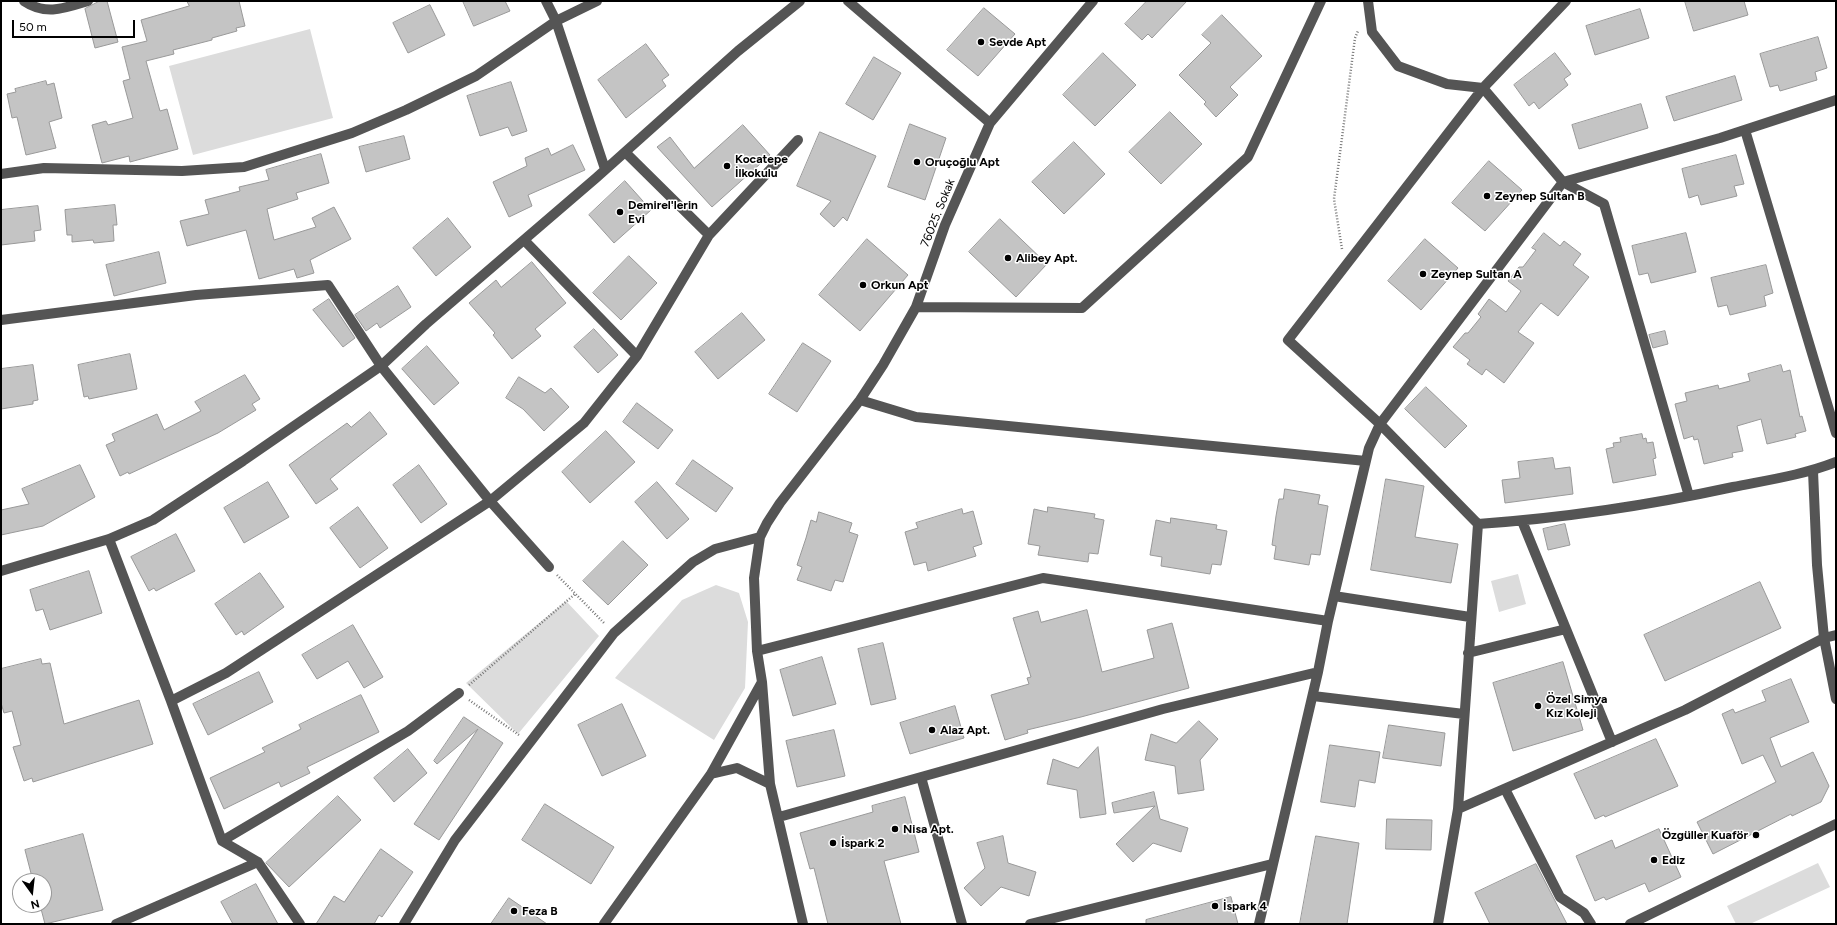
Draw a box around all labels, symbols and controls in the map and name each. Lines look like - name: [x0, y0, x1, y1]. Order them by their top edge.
- scale bar: [14, 12, 137, 38]
- text: 50 m: [19, 20, 47, 34]
- place label: Sevde Apt: [989, 35, 1046, 49]
- marker: Sevde Apt: [976, 37, 986, 47]
- place label: Kocatepe İlkokulu: [735, 152, 788, 180]
- place label: Oruçoğlu Apt: [925, 155, 1000, 169]
- marker: Oruçoğlu Apt: [912, 157, 922, 167]
- marker: Kocatepe İlkokulu: [722, 161, 732, 171]
- street label: 76025. Sokak: [918, 177, 958, 249]
- place label: Zeynep Sultan B: [1495, 189, 1585, 203]
- marker: Zeynep Sultan B: [1482, 191, 1492, 201]
- place label: Demirel'lerin Evi: [628, 198, 698, 226]
- marker: Demirel'lerin Evi: [615, 207, 625, 217]
- place label: Alibey Apt.: [1016, 251, 1078, 265]
- marker: Alibey Apt.: [1003, 253, 1013, 263]
- place label: Zeynep Sultan A: [1431, 267, 1522, 281]
- marker: Zeynep Sultan A: [1418, 269, 1428, 279]
- place label: Orkun Apt: [871, 278, 929, 292]
- marker: Orkun Apt: [858, 280, 868, 290]
- place label: Özel Simya Kız Koleji: [1546, 692, 1607, 720]
- marker: Özel Simya Kız Koleji: [1533, 701, 1543, 711]
- place label: Alaz Apt.: [940, 723, 990, 737]
- marker: Alaz Apt.: [927, 725, 937, 735]
- place label: Nisa Apt.: [903, 822, 954, 836]
- marker: Nisa Apt.: [890, 824, 900, 834]
- place label: Özgüller Kuaför: [1662, 828, 1748, 842]
- marker: Özgüller Kuaför: [1751, 830, 1761, 840]
- place label: İspark 2: [841, 836, 884, 850]
- marker: İspark 2: [828, 838, 838, 848]
- place label: Ediz: [1662, 853, 1685, 867]
- marker: Ediz: [1649, 855, 1659, 865]
- north arrow: [12, 873, 52, 913]
- text: N: [29, 897, 41, 911]
- place label: İspark 4: [1223, 899, 1267, 913]
- marker: İspark 4: [1210, 901, 1220, 911]
- place label: Feza B: [522, 904, 558, 918]
- marker: Feza B: [509, 906, 519, 916]

